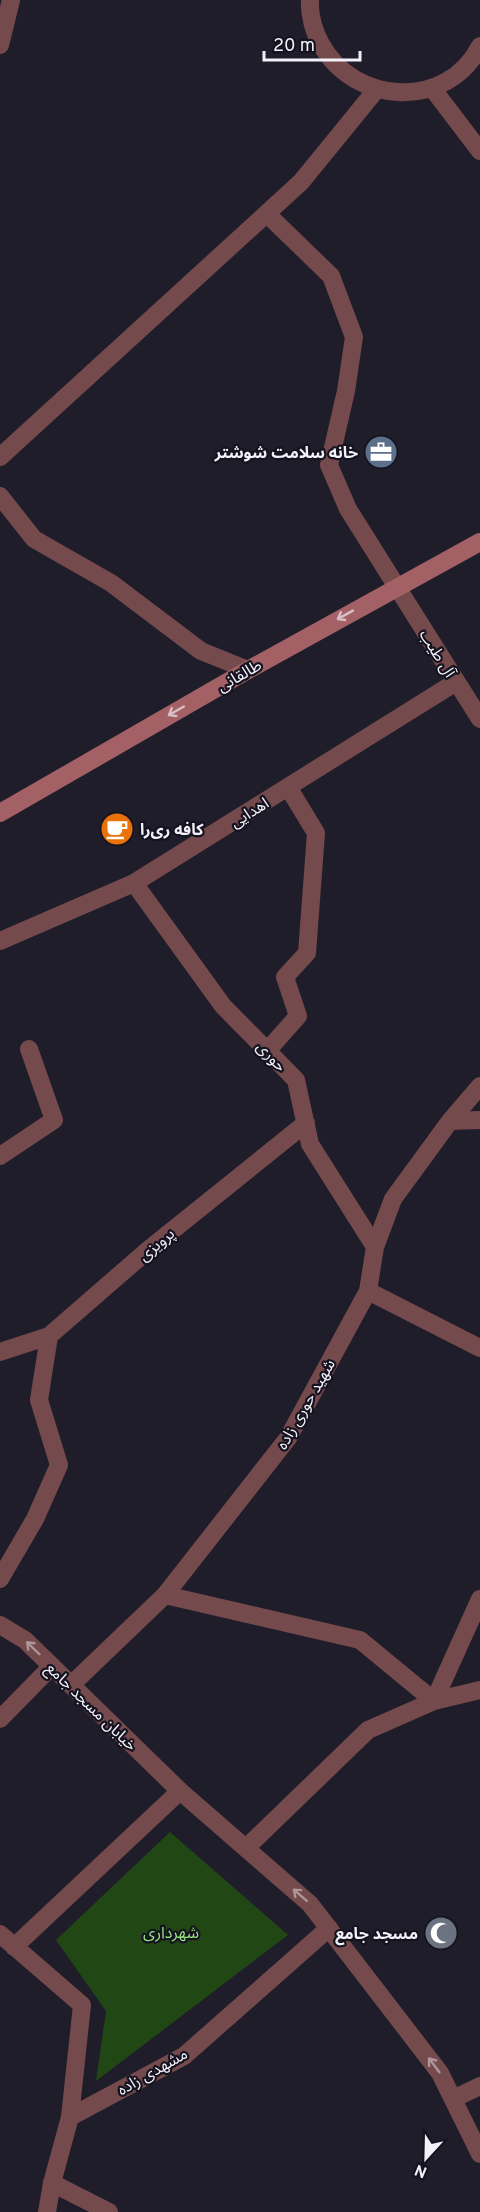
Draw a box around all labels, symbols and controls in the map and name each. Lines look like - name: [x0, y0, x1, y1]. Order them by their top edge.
- scale bar: [264, 24, 360, 62]
- text: 20 m: [273, 35, 315, 58]
- office icon: خانه سلامت شوشتر: [363, 434, 399, 470]
- place label: خانه سلامت شوشتر: [214, 444, 358, 464]
- one-way arrow: [337, 610, 355, 621]
- street label: آل طیب: [414, 626, 460, 683]
- street label: طالقانی: [214, 656, 266, 697]
- one-way arrow: [168, 705, 185, 717]
- street label: اهدایی: [227, 794, 273, 833]
- cafe icon: کافه‌ ری‌را: [99, 811, 135, 847]
- place label: کافه‌ ری‌را: [140, 821, 204, 841]
- street label: حوری: [251, 1038, 290, 1077]
- street label: پرویزی: [135, 1225, 180, 1267]
- street label: شهید حوری زاده: [273, 1356, 341, 1454]
- one-way arrow: [26, 1641, 41, 1655]
- street label: خیابان مسجد جامع: [40, 1659, 140, 1757]
- one-way arrow: [293, 1888, 308, 1902]
- mosque icon: مسجد جامع: [423, 1915, 459, 1951]
- park label: شهرداری: [143, 1924, 199, 1944]
- place label: مسجد جامع: [335, 1925, 418, 1946]
- street label: مشهدی زاده: [114, 2045, 192, 2101]
- one-way arrow: [427, 2057, 440, 2073]
- north arrow: [396, 2128, 456, 2188]
- text: N: [412, 2159, 430, 2181]

